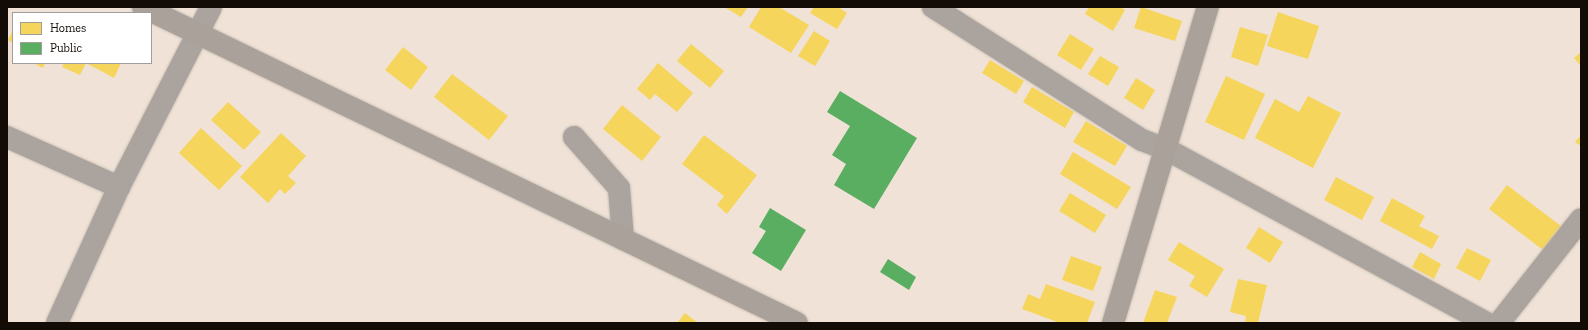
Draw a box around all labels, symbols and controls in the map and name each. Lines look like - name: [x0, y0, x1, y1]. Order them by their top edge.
- legend: [12, 12, 152, 64]
- text: Homes: [50, 21, 86, 35]
- text: Public: [50, 41, 82, 55]

